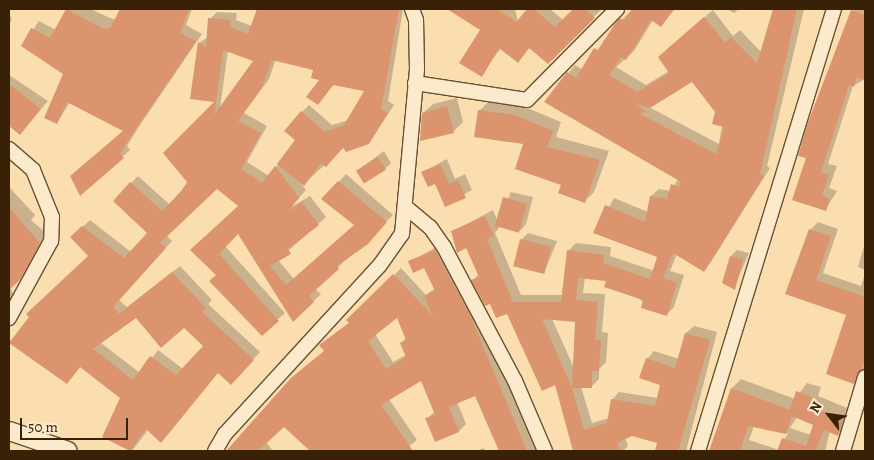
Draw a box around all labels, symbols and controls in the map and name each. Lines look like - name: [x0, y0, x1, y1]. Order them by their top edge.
- north arrow: [804, 390, 854, 440]
- text: N: [805, 398, 826, 416]
- scale bar: [22, 408, 130, 440]
- text: 50 m: [28, 417, 58, 437]

